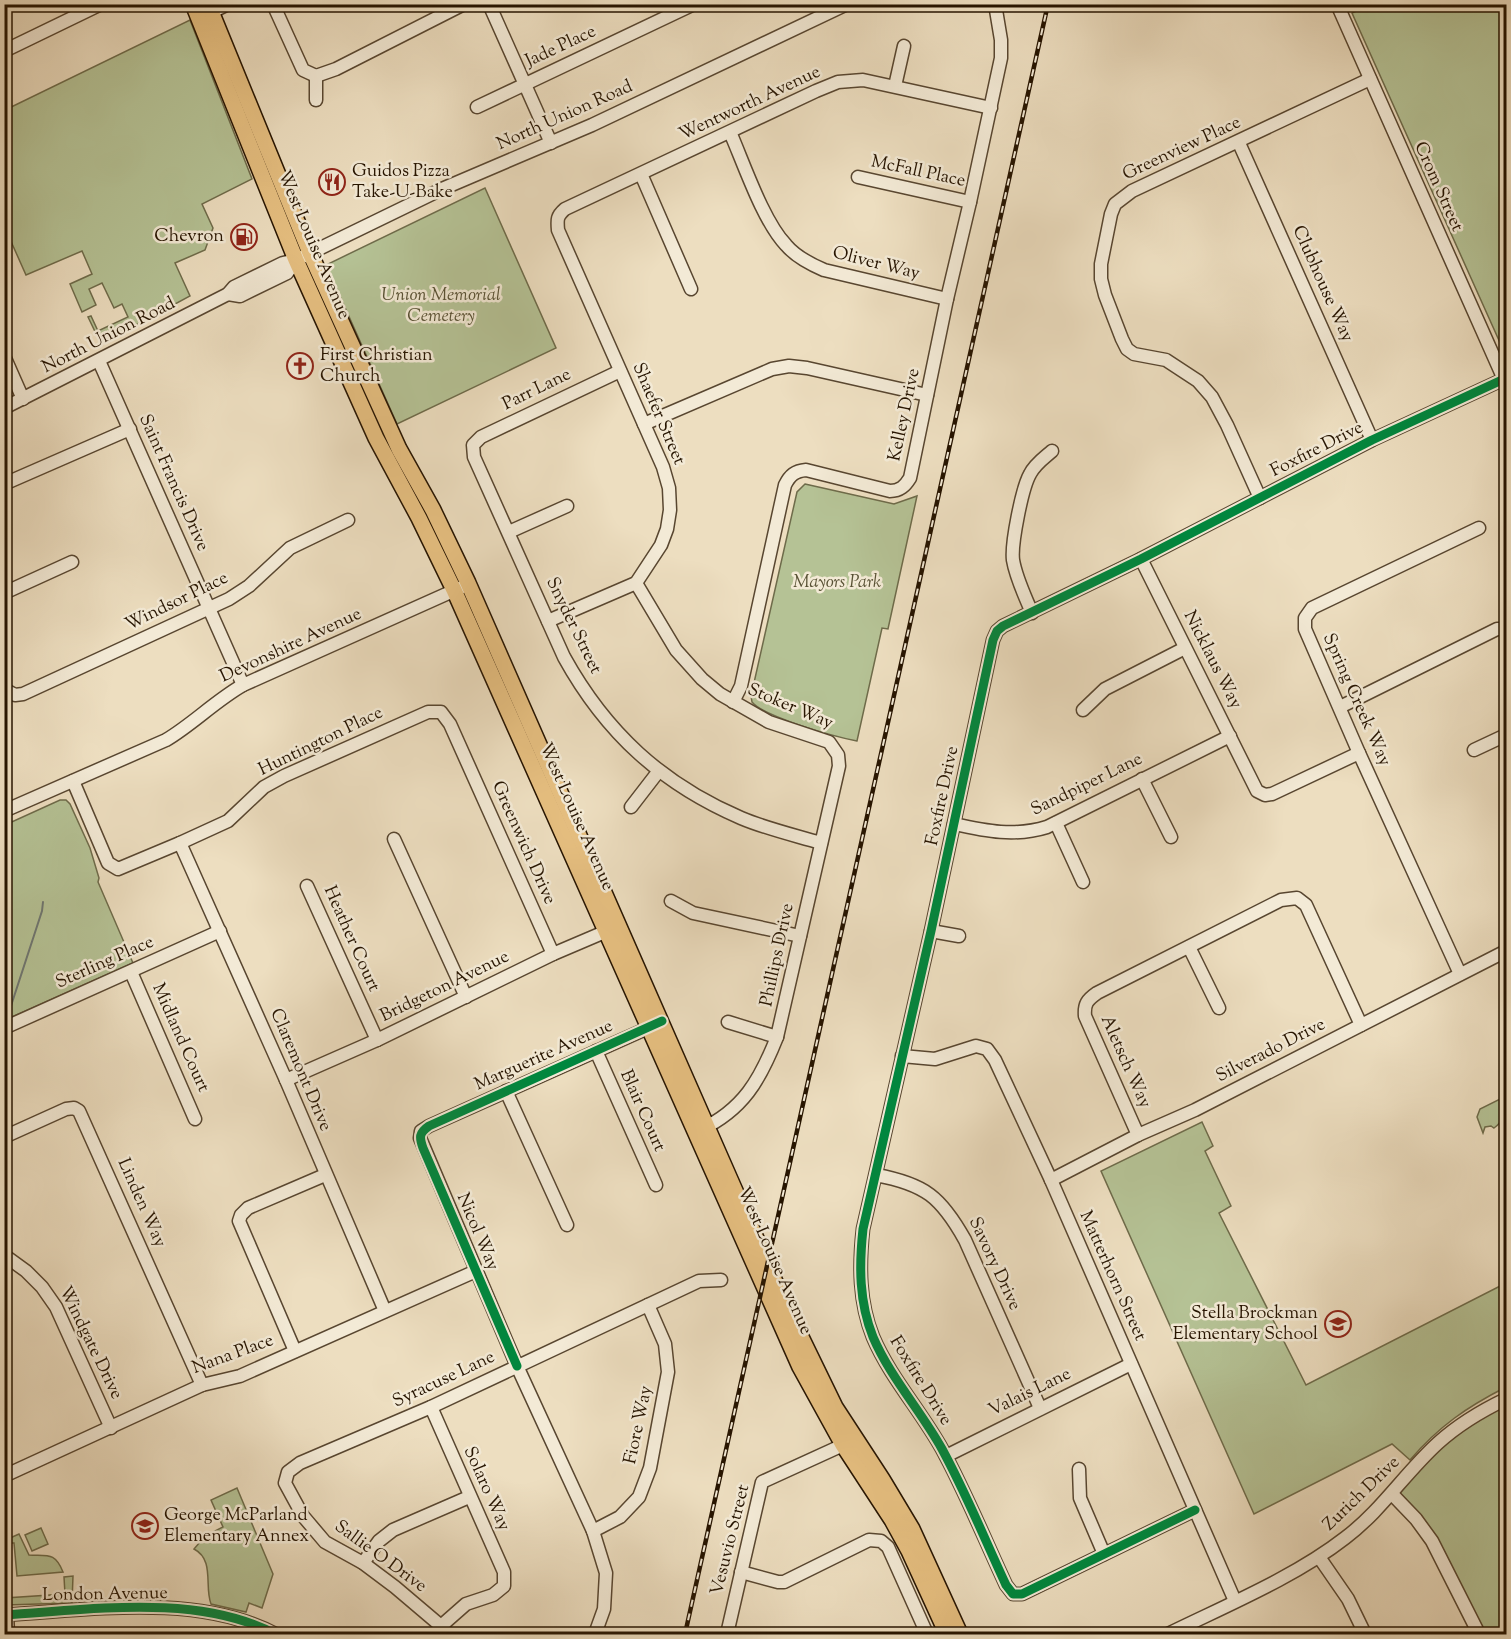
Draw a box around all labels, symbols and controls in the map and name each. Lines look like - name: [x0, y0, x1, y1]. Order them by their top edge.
- street label: Jade Place: [521, 19, 601, 75]
- street label: Wentworth Avenue: [675, 60, 825, 148]
- street label: North Union Road: [493, 74, 637, 158]
- street label: Greenview Place: [1119, 110, 1245, 188]
- street label: Crom Street: [1407, 138, 1469, 236]
- street label: McFall Place: [868, 149, 968, 195]
- place label: Guidos Pizza Take-U-Bake: [352, 159, 453, 206]
- street label: West Louise Avenue: [270, 167, 356, 323]
- restaurant icon: Guidos Pizza Take-U-Bake: [317, 167, 347, 197]
- fuel station icon: Chevron: [229, 222, 259, 252]
- street label: Clubhouse Way: [1285, 222, 1359, 346]
- place label: Chevron: [154, 224, 224, 250]
- street label: Oliver Way: [830, 241, 922, 287]
- park label: Union Memorial Cemetery: [381, 283, 501, 330]
- street label: North Union Road: [38, 291, 180, 381]
- place label: First Christian Church: [320, 343, 433, 390]
- church icon: First Christian Church: [285, 351, 315, 381]
- street label: Shaefer Street: [625, 359, 691, 469]
- street label: Parr Lane: [498, 362, 576, 418]
- street label: Kelley Drive: [882, 366, 928, 464]
- street label: Saint Francis Drive: [131, 410, 215, 556]
- street label: Foxfire Drive: [1266, 415, 1368, 485]
- street label: Windsor Place: [121, 566, 233, 638]
- park label: Mayors Park: [793, 570, 881, 596]
- street label: Snyder Street: [538, 573, 608, 679]
- street label: Devonshire Avenue: [216, 602, 366, 690]
- street label: Nicklaus Way: [1176, 606, 1248, 714]
- street label: Spring Creek Way: [1315, 629, 1397, 771]
- street label: Stoker Way: [743, 677, 837, 737]
- street label: Huntington Place: [254, 701, 388, 783]
- street label: West Louise Avenue: [532, 739, 620, 895]
- street label: Foxfire Drive: [920, 744, 966, 848]
- street label: Sandpiper Lane: [1027, 747, 1147, 823]
- street label: Greenwich Drive: [484, 777, 562, 909]
- street label: Heather Court: [316, 882, 386, 996]
- street label: Phillips Drive: [754, 901, 802, 1009]
- street label: Sterling Place: [52, 930, 158, 996]
- street label: Bridgeton Avenue: [376, 944, 514, 1030]
- street label: Midland Court: [144, 979, 216, 1097]
- street label: Claremont Drive: [262, 1005, 338, 1135]
- street label: Aletsch Way: [1093, 1011, 1157, 1113]
- street label: Silverado Drive: [1212, 1012, 1330, 1090]
- street label: Marguerite Avenue: [471, 1014, 617, 1098]
- street label: Blair Court: [612, 1066, 672, 1156]
- street label: Linden Way: [110, 1154, 172, 1252]
- street label: West Louise Avenue: [730, 1183, 818, 1339]
- street label: Nicol Way: [449, 1189, 505, 1275]
- street label: Matterhorn Street: [1072, 1207, 1152, 1345]
- street label: Savory Drive: [961, 1213, 1027, 1315]
- street label: Windgate Drive: [51, 1282, 129, 1404]
- place label: Stella Brockman Elementary School: [1173, 1301, 1318, 1348]
- school or university icon: Stella Brockman Elementary School: [1323, 1309, 1353, 1339]
- street label: Nana Place: [189, 1328, 277, 1382]
- street label: Foxfire Drive: [882, 1331, 958, 1431]
- street label: Syracuse Lane: [389, 1345, 499, 1415]
- street label: Valais Lane: [984, 1362, 1076, 1424]
- street label: Fiore Way: [618, 1383, 660, 1467]
- street label: Solaro Way: [456, 1443, 516, 1535]
- street label: Zurich Drive: [1318, 1451, 1406, 1537]
- street label: Vesuvio Street: [705, 1482, 757, 1598]
- place label: George McParland Elementary Annex: [164, 1503, 309, 1550]
- school or university icon: George McParland Elementary Annex: [130, 1511, 160, 1541]
- street label: Sallie O Drive: [328, 1515, 432, 1599]
- street label: London Avenue: [42, 1581, 168, 1609]

